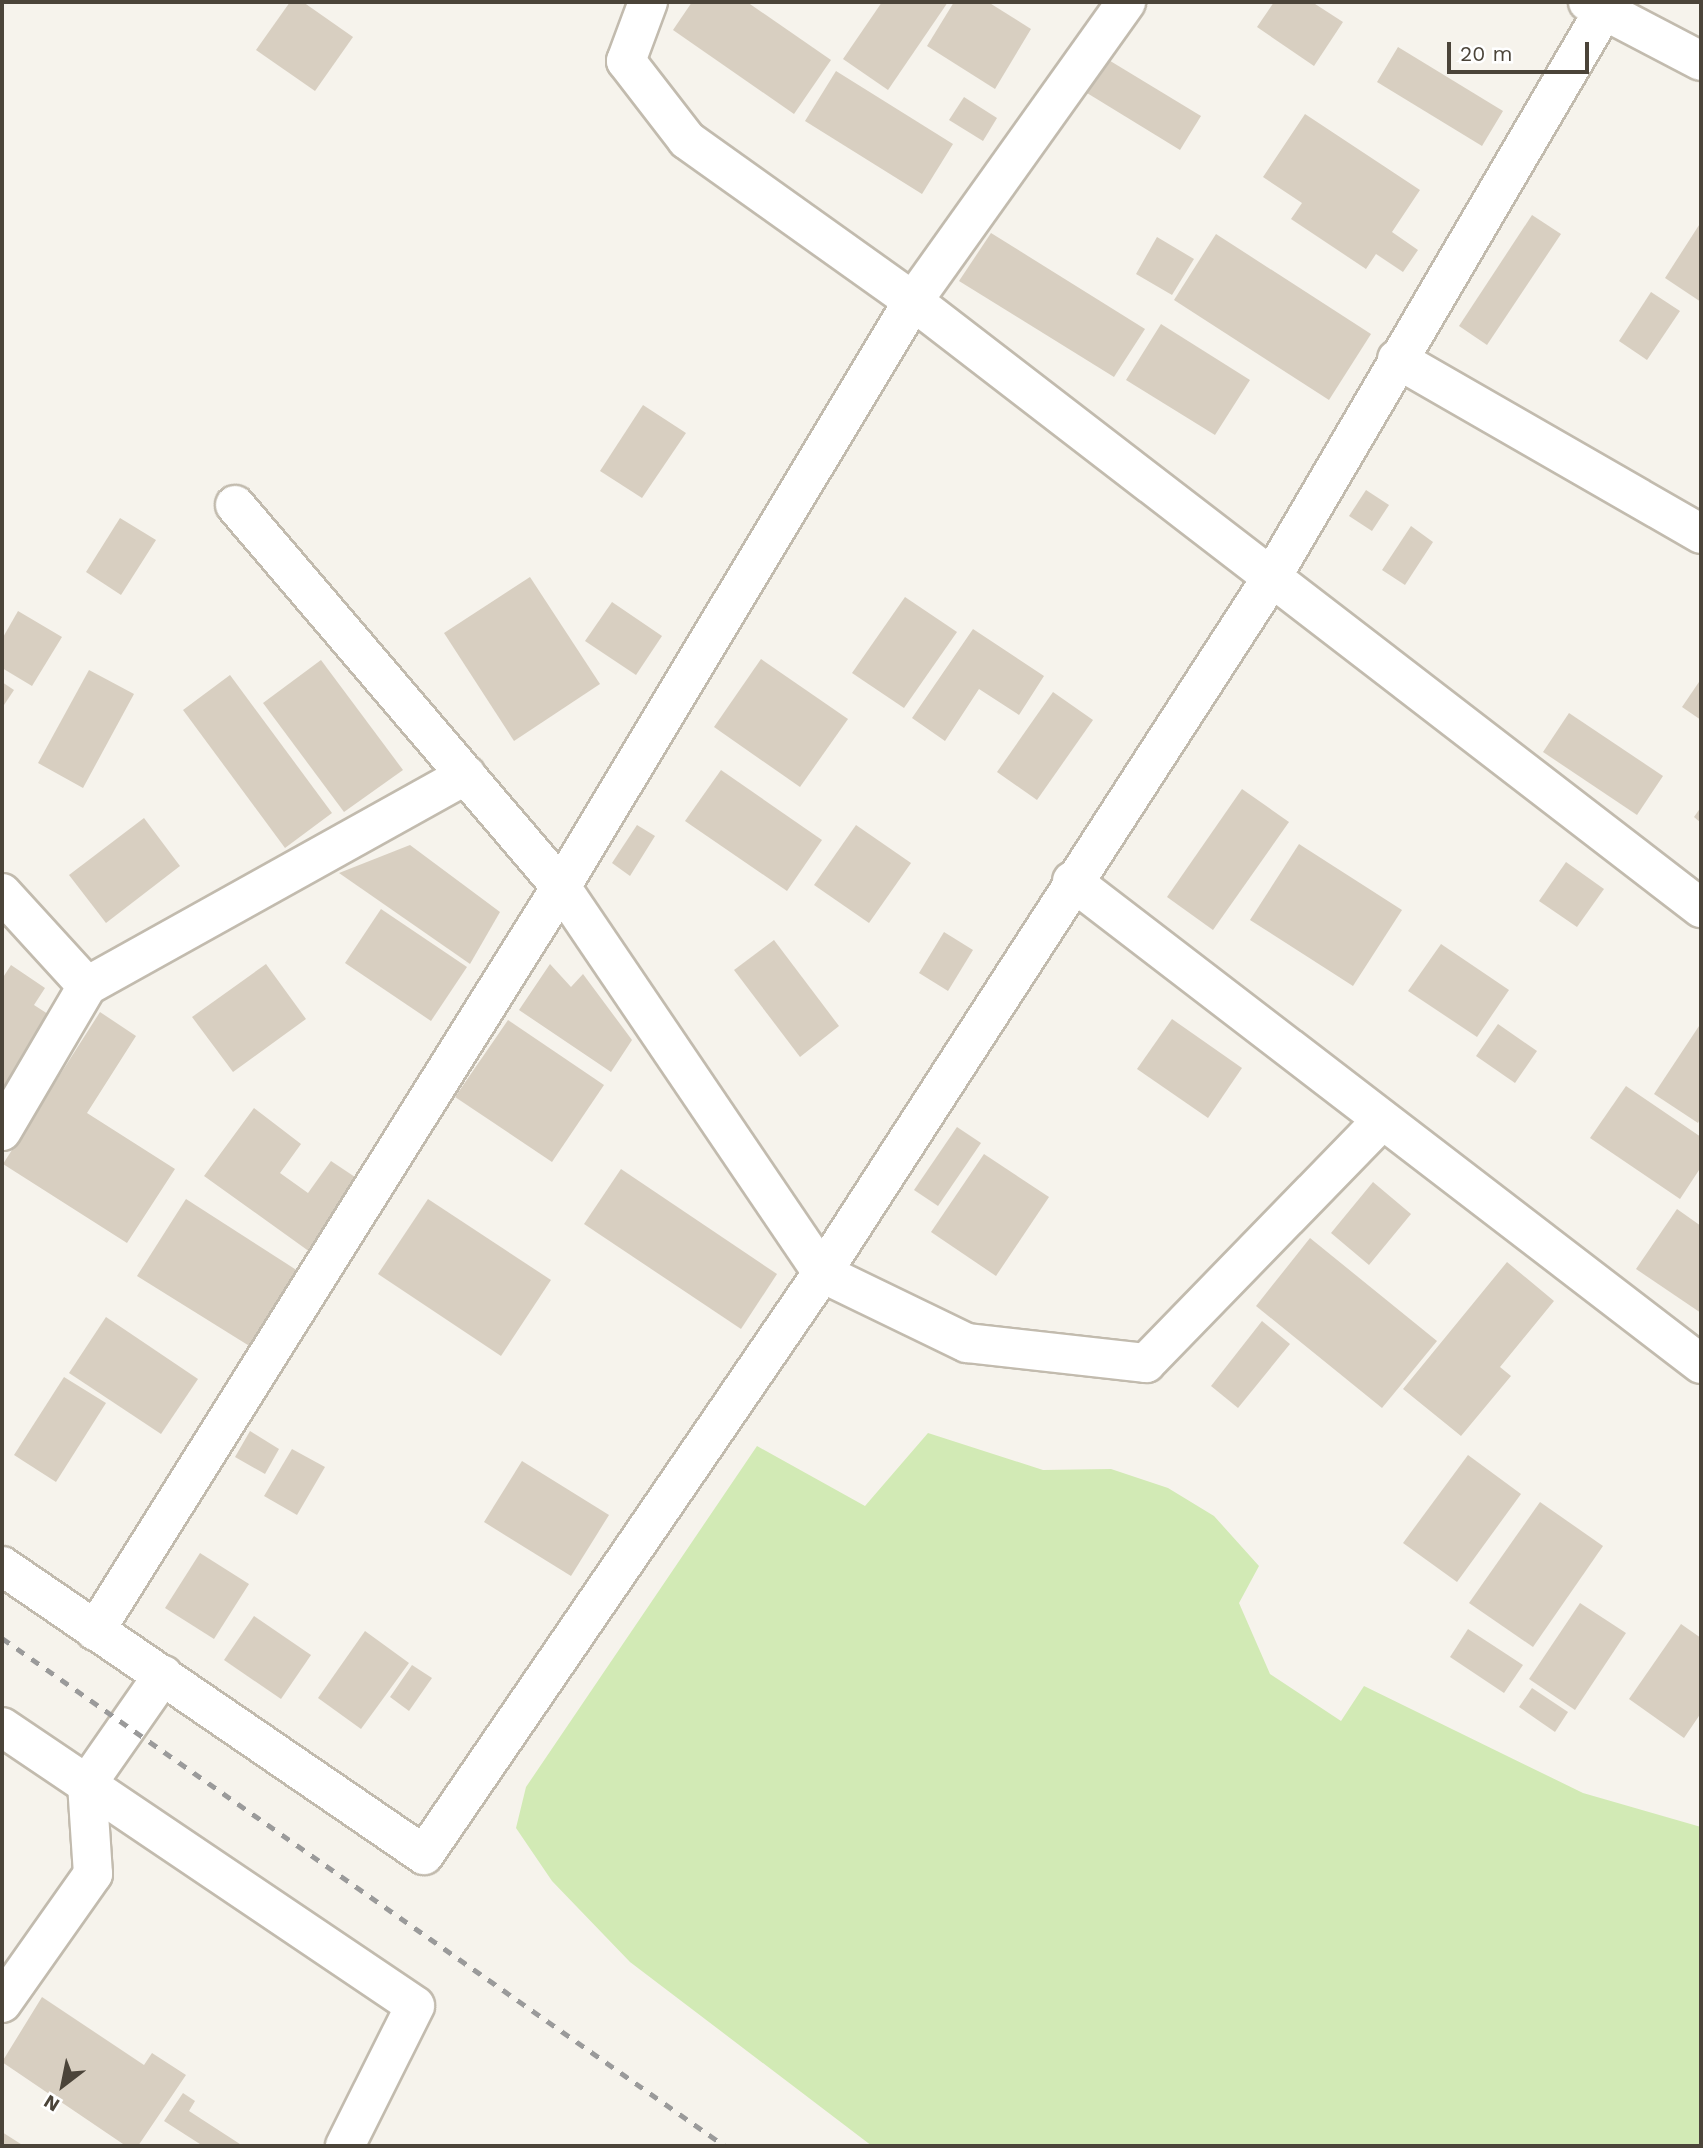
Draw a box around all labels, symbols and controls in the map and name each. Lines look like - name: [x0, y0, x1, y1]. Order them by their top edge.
- scale bar: [1451, 28, 1593, 72]
- text: 20 m: [1460, 41, 1512, 66]
- north arrow: [28, 2050, 98, 2120]
- text: N: [40, 2090, 64, 2117]

